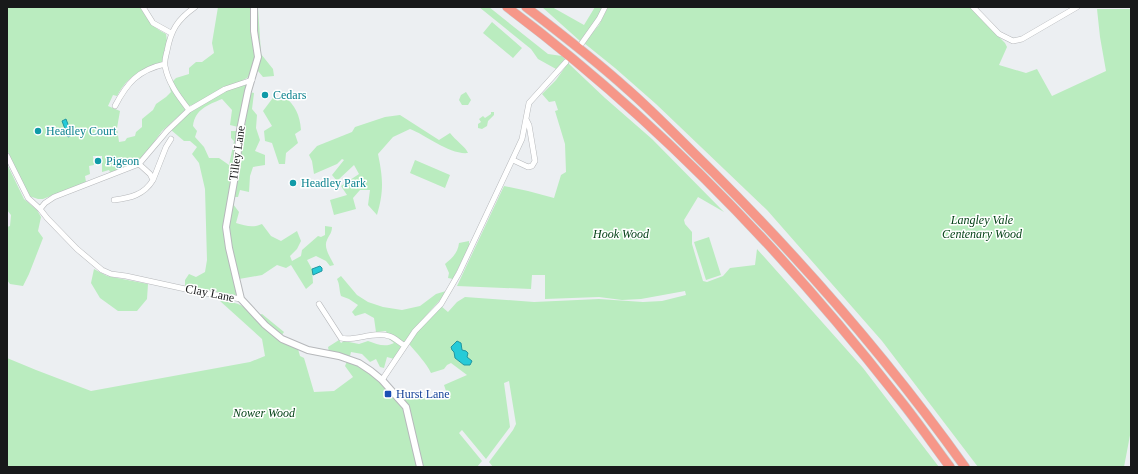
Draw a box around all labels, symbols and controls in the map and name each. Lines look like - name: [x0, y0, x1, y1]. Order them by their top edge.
- place label: Cedars: [273, 88, 307, 102]
- marker: Cedars: [260, 90, 270, 100]
- place label: Headley Court: [46, 124, 117, 138]
- street label: Tilley Lane: [226, 125, 248, 181]
- marker: Headley Court: [33, 126, 43, 136]
- place label: Pigeon: [106, 154, 139, 168]
- marker: Pigeon: [93, 156, 103, 166]
- place label: Headley Park: [301, 176, 366, 190]
- marker: Headley Park: [288, 178, 298, 188]
- park label: Langley Vale Centenary Wood: [942, 213, 1023, 241]
- park label: Hook Wood: [592, 227, 650, 241]
- street label: Clay Lane: [184, 281, 236, 305]
- place label: Hurst Lane: [396, 387, 450, 401]
- marker: Hurst Lane: [383, 389, 393, 399]
- park label: Nower Wood: [232, 406, 296, 420]

